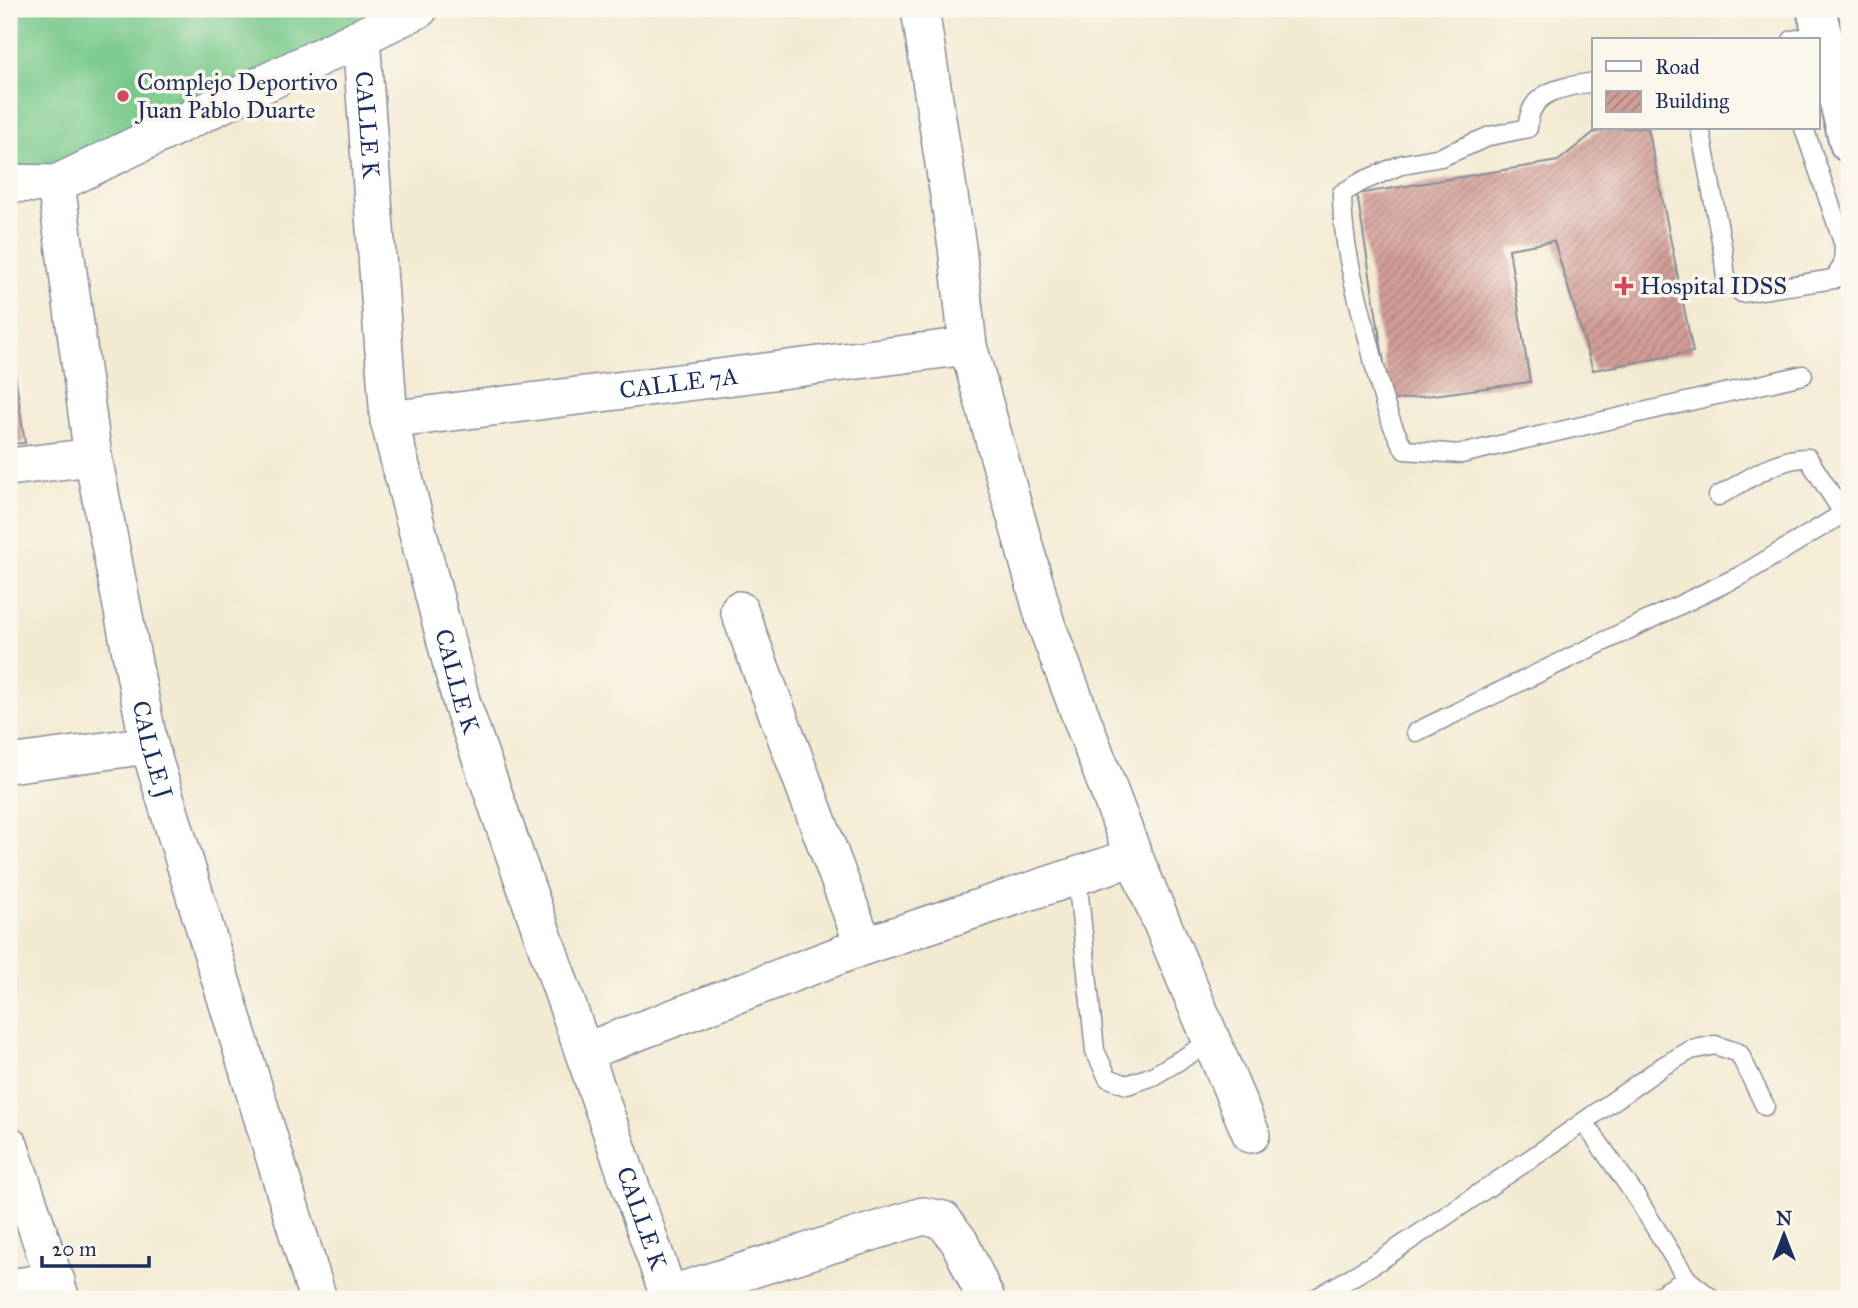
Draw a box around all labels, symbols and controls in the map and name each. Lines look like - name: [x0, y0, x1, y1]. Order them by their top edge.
- legend: [1592, 38, 1820, 130]
- text: Road: [1655, 54, 1700, 80]
- place label: Complejo Deportivo Juan Pablo Duarte: [134, 67, 338, 125]
- street label: CALLE K: [349, 70, 386, 180]
- marker: Complejo Deportivo Juan Pablo Duarte: [115, 88, 131, 104]
- text: Building: [1655, 88, 1729, 114]
- place label: Hospital IDSS: [1640, 271, 1787, 301]
- marker: Hospital IDSS: [1614, 276, 1634, 296]
- street label: CALLE 7A: [618, 361, 740, 405]
- street label: CALLE K: [428, 626, 487, 739]
- street label: CALLE J: [126, 698, 180, 802]
- street label: CALLE K: [610, 1163, 674, 1275]
- north arrow: [1750, 1200, 1820, 1270]
- text: N: [1776, 1207, 1792, 1230]
- scale bar: [42, 1224, 149, 1268]
- text: 20 m: [52, 1236, 97, 1262]

